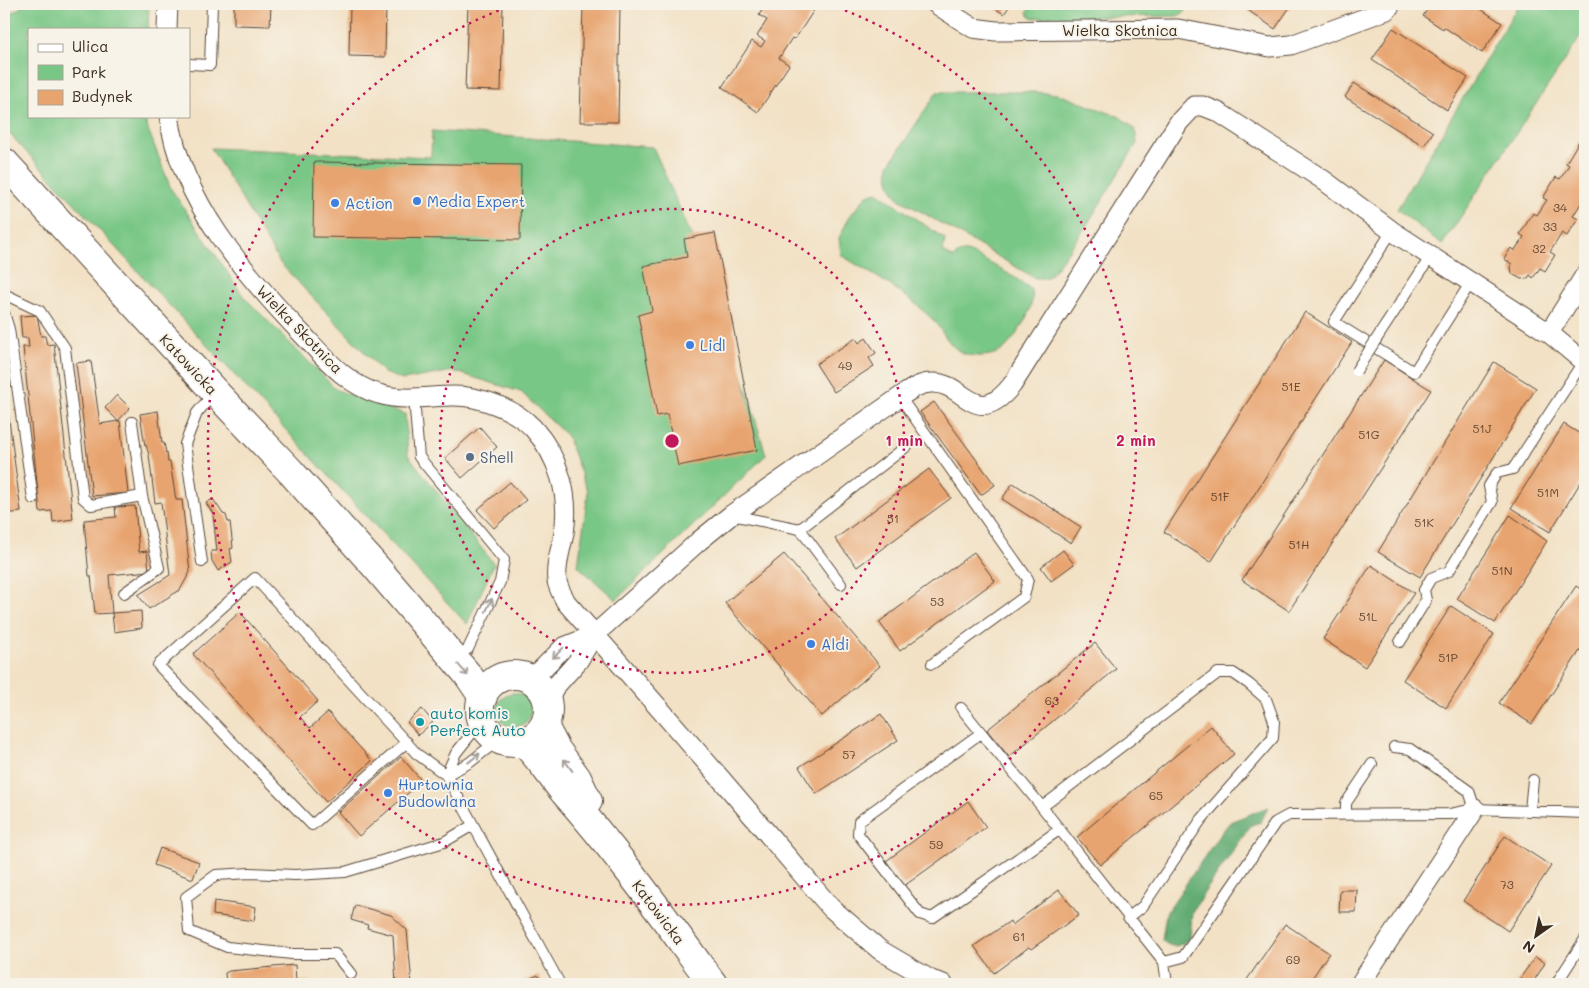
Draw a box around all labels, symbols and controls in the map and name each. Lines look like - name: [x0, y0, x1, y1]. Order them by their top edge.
- street label: Wielka Skotnica: [1062, 20, 1178, 40]
- legend: [28, 28, 190, 118]
- text: Ulica: [72, 36, 109, 56]
- text: Park: [72, 62, 106, 82]
- text: Budynek: [72, 86, 132, 106]
- place label: Media Expert: [427, 191, 525, 211]
- place label: Action: [345, 193, 393, 213]
- marker: Media Expert: [411, 195, 423, 207]
- marker: Action: [329, 197, 341, 209]
- house number: 34: [1553, 199, 1567, 215]
- house number: 33: [1543, 218, 1557, 234]
- house number: 32: [1532, 240, 1546, 256]
- street label: Wielka Skotnica: [253, 280, 347, 378]
- street label: Katowicka: [156, 329, 222, 399]
- place label: Lidl: [700, 335, 726, 355]
- marker: Lidl: [684, 339, 696, 351]
- house number: 49: [838, 357, 852, 373]
- house number: 51E: [1281, 378, 1301, 394]
- house number: 51J: [1473, 420, 1492, 436]
- house number: 51G: [1358, 426, 1380, 442]
- text: 1 min: [885, 430, 923, 450]
- text: 2 min: [1116, 430, 1156, 450]
- centre of rings: [663, 432, 681, 450]
- place label: Shell: [480, 447, 514, 467]
- marker: Shell: [464, 451, 476, 463]
- house number: 51M: [1537, 484, 1559, 500]
- house number: 51F: [1210, 488, 1230, 504]
- house number: 51: [887, 510, 899, 526]
- house number: 51K: [1414, 514, 1435, 530]
- house number: 51H: [1289, 536, 1309, 552]
- house number: 51N: [1491, 562, 1513, 578]
- house number: 53: [930, 593, 944, 609]
- one-way arrow: [484, 598, 494, 613]
- house number: 51L: [1359, 608, 1378, 624]
- place label: Aldi: [821, 634, 849, 654]
- marker: Aldi: [805, 638, 817, 650]
- one-way arrow: [551, 647, 564, 659]
- house number: 51P: [1438, 649, 1458, 665]
- one-way arrow: [457, 663, 468, 676]
- house number: 63: [1045, 692, 1059, 708]
- place label: auto komis Perfect Auto: [430, 703, 526, 740]
- marker: auto komis Perfect Auto: [414, 716, 426, 728]
- house number: 57: [842, 746, 856, 762]
- one-way arrow: [468, 753, 481, 764]
- one-way arrow: [563, 758, 573, 772]
- place label: Hurtownia Budowlana: [398, 774, 476, 811]
- marker: Hurtownia Budowlana: [382, 787, 394, 799]
- house number: 65: [1149, 787, 1163, 803]
- house number: 59: [929, 836, 943, 852]
- street label: Katowicka: [628, 876, 690, 948]
- house number: 73: [1500, 876, 1514, 892]
- north arrow: [1512, 910, 1562, 960]
- house number: 61: [1013, 928, 1025, 944]
- text: N: [1519, 936, 1538, 958]
- house number: 69: [1286, 951, 1300, 967]

